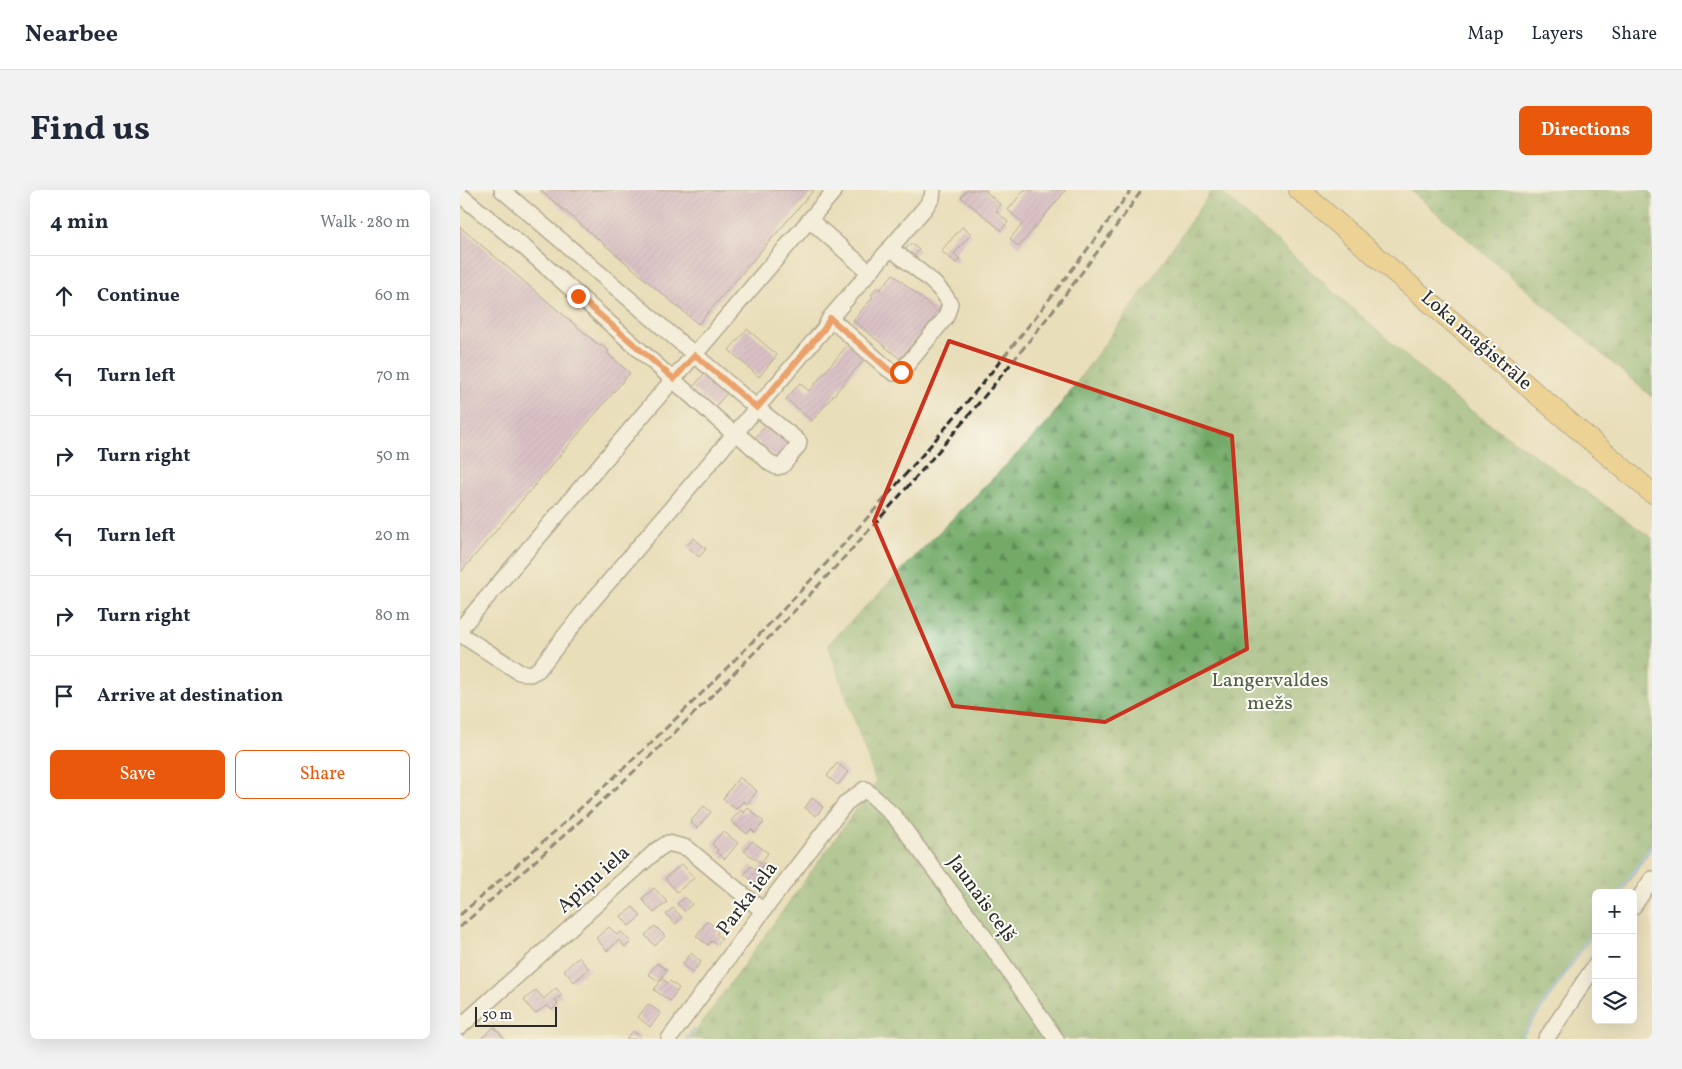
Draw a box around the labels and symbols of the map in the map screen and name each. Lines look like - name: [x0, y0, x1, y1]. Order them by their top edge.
- route end: [567, 285, 590, 308]
- street label: Loka maģistrāle: [1414, 285, 1538, 397]
- route start: [890, 361, 913, 384]
- park label: Langervaldes mežs: [1212, 667, 1329, 718]
- street label: Apiņu iela: [551, 840, 637, 920]
- street label: Jaunais ceļš: [940, 850, 1022, 948]
- street label: Parka iela: [711, 856, 785, 942]
- scale bar: [475, 1004, 558, 1027]

